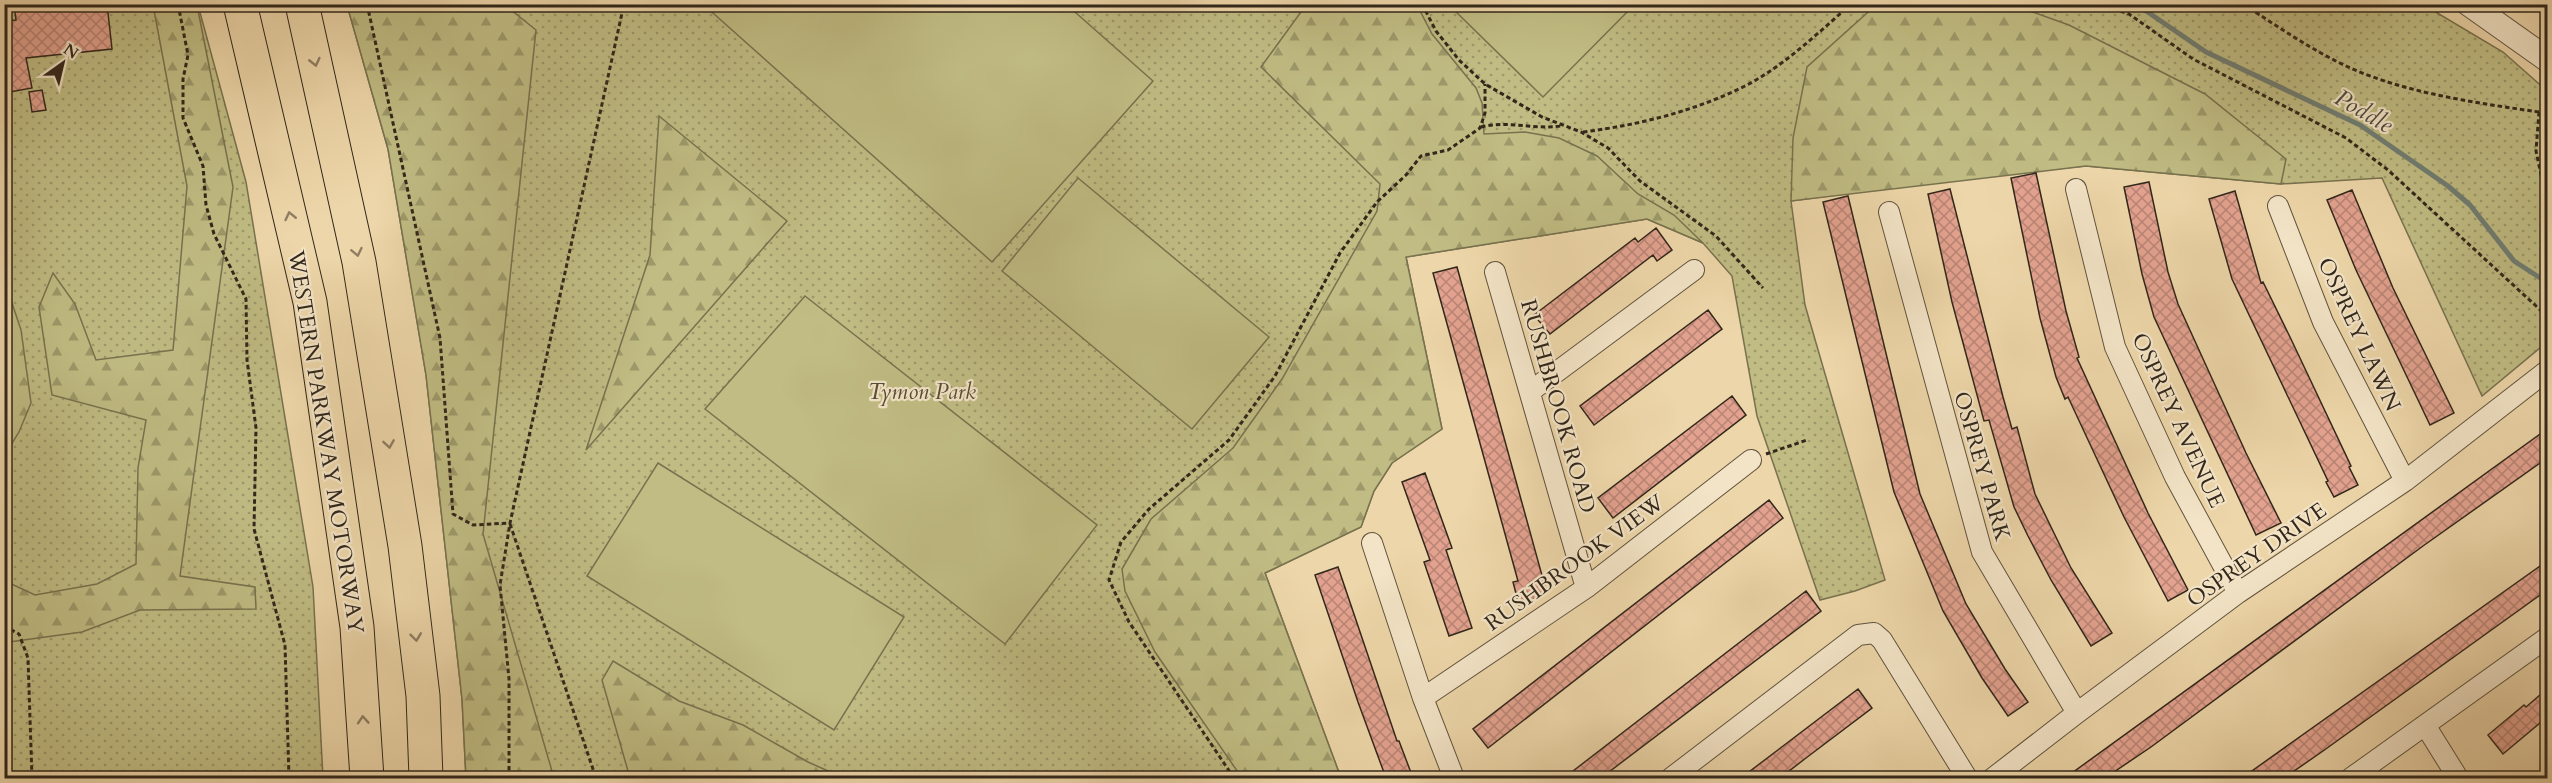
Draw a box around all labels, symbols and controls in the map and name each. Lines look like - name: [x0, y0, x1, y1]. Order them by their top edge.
- north arrow: [33, 33, 93, 93]
- text: N: [59, 38, 83, 64]
- one-way arrow: [307, 56, 320, 66]
- water label: Poddle: [2328, 82, 2400, 142]
- one-way arrow: [284, 211, 297, 221]
- street label: WESTERN PARKWAY MOTORWAY: [281, 247, 371, 636]
- one-way arrow: [350, 247, 363, 257]
- street label: OSPREY LAWN: [2310, 253, 2408, 416]
- street label: RUSHBROOK ROAD: [1513, 296, 1603, 517]
- street label: OSPREY AVENUE: [2124, 328, 2232, 513]
- park label: Tymon Park: [868, 377, 976, 407]
- street label: OSPREY PARK: [1946, 388, 2018, 545]
- one-way arrow: [382, 440, 394, 449]
- street label: RUSHBROOK VIEW: [1479, 487, 1671, 638]
- street label: OSPREY DRIVE: [2181, 495, 2333, 614]
- one-way arrow: [409, 633, 421, 642]
- one-way arrow: [357, 716, 370, 725]

